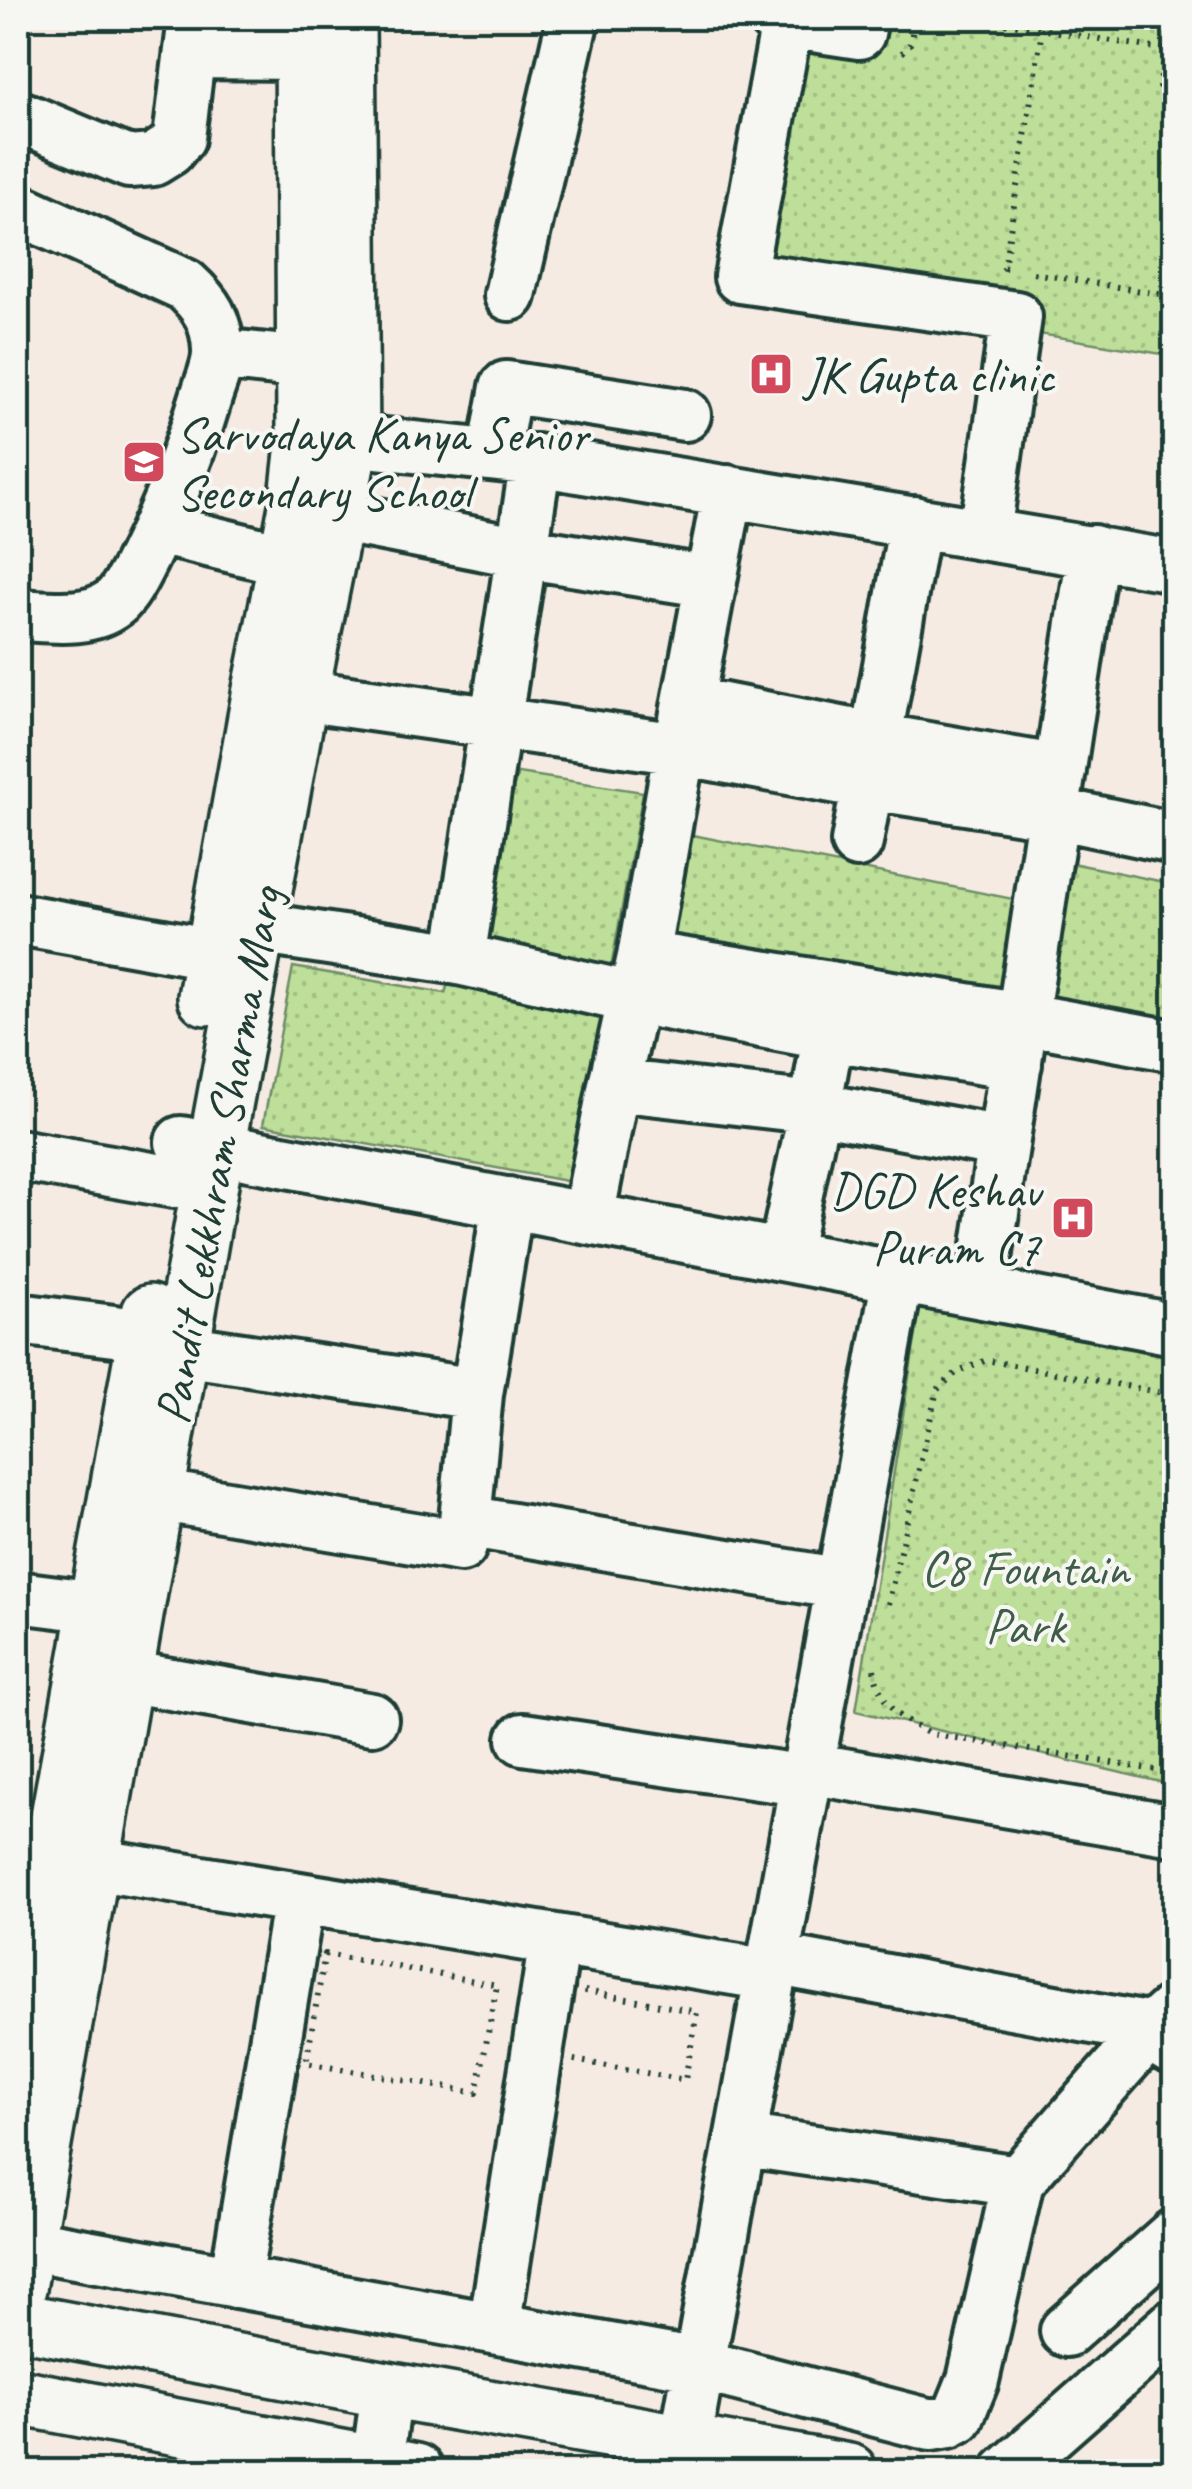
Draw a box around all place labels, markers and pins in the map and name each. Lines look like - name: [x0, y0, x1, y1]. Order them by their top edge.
- place label: JK Gupta clinic: [802, 344, 1055, 407]
- hospital icon: JK Gupta clinic: [748, 351, 794, 397]
- place label: Sarvodaya Kanya Senior Secondary School: [176, 403, 591, 524]
- school or university icon: Sarvodaya Kanya Senior Secondary School: [121, 439, 167, 485]
- place label: DGD Keshav Puram C7: [830, 1159, 1044, 1280]
- hospital icon: DGD Keshav Puram C7: [1050, 1195, 1096, 1241]

